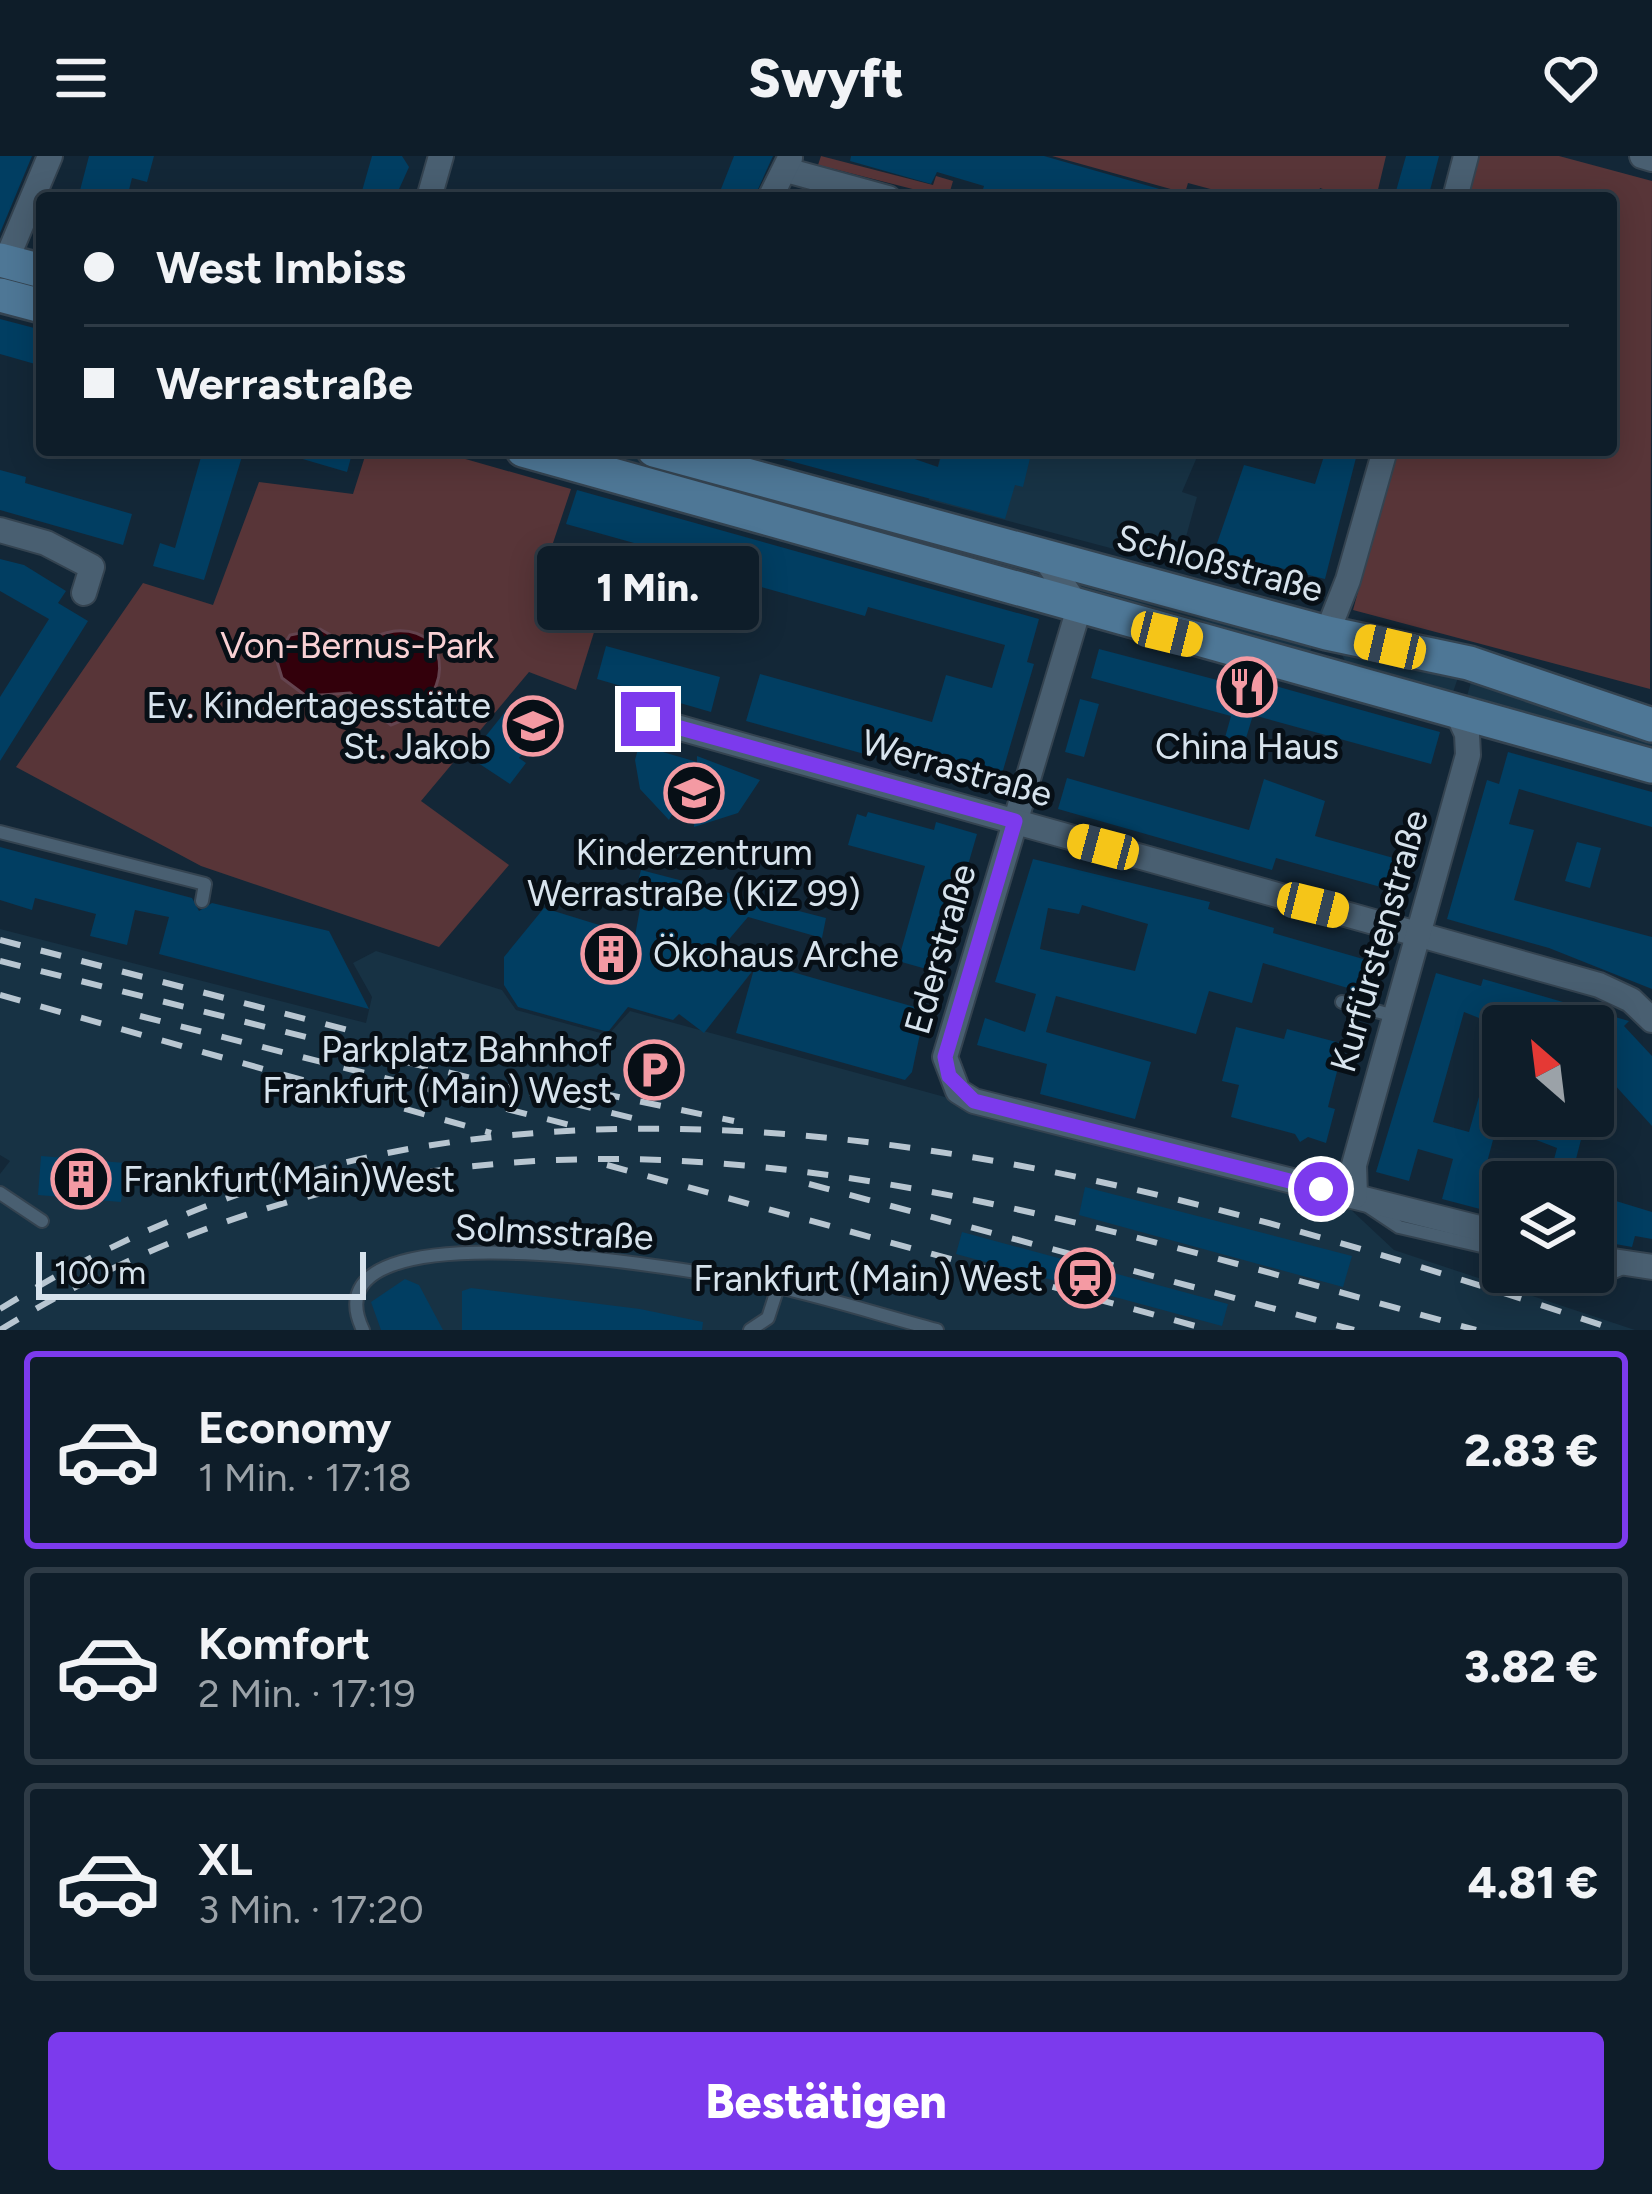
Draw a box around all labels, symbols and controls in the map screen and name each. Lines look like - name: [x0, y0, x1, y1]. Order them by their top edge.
- icon: menu: [48, 45, 114, 111]
- icon: heart: [1538, 45, 1604, 111]
- text: Swyft: [748, 46, 904, 111]
- text: West Imbiss: [156, 240, 406, 294]
- text: Werrastraße: [156, 356, 413, 410]
- street label: Schloßstraße: [1112, 515, 1328, 611]
- callout: 1 Min.: [537, 545, 759, 629]
- text: 1 Min.: [597, 564, 699, 611]
- car: [1128, 608, 1206, 660]
- car: [1351, 621, 1429, 673]
- park label: Von-Bernus-Park: [220, 624, 494, 667]
- restaurant icon: China Haus: [1216, 656, 1278, 718]
- place label: Ev. Kindertagesstätte St. Jakob: [146, 684, 491, 768]
- route end: [621, 692, 675, 746]
- school or university icon: Ev. Kindertagesstätte St. Jakob: [502, 695, 564, 757]
- street label: Werrastraße: [857, 720, 1057, 816]
- place label: China Haus: [1155, 725, 1339, 768]
- school or university icon: Kinderzentrum Werrastraße (KiZ 99): [663, 762, 725, 824]
- street label: Kurfürstenstraße: [1321, 805, 1437, 1077]
- car: [1064, 820, 1142, 874]
- place label: Kinderzentrum Werrastraße (KiZ 99): [527, 831, 861, 915]
- street label: Ederstraße: [895, 859, 985, 1039]
- car: [1274, 879, 1352, 931]
- building icon: Ökohaus Arche: [580, 923, 642, 985]
- place label: Ökohaus Arche: [653, 933, 899, 976]
- north arrow: [1482, 1005, 1614, 1137]
- map controls: [1482, 1005, 1614, 1293]
- place label: Parkplatz Bahnhof Frankfurt (Main) West: [262, 1028, 613, 1112]
- parking icon: Parkplatz Bahnhof Frankfurt (Main) West: [623, 1039, 685, 1101]
- building icon: Frankfurt(Main)West: [50, 1148, 112, 1210]
- place label: Frankfurt(Main)West: [123, 1158, 455, 1201]
- button: layers: [1482, 1161, 1614, 1293]
- route start: [1294, 1162, 1348, 1216]
- street label: Solmsstraße: [453, 1205, 655, 1259]
- scale bar: [36, 1246, 366, 1299]
- station icon: Frankfurt (Main) West: [1054, 1247, 1116, 1309]
- text: 100 m: [54, 1253, 146, 1292]
- place label: Frankfurt (Main) West: [693, 1257, 1043, 1300]
- icon: car: [54, 1396, 162, 1504]
- text: Economy: [198, 1400, 391, 1454]
- text: 2.83 €: [1464, 1423, 1598, 1477]
- text: 1 Min. · 17:18: [198, 1454, 412, 1501]
- icon: car: [54, 1612, 162, 1720]
- text: Komfort: [198, 1616, 370, 1670]
- text: 3.82 €: [1464, 1639, 1598, 1693]
- text: 2 Min. · 17:19: [198, 1670, 416, 1717]
- icon: car: [54, 1828, 162, 1936]
- text: XL: [198, 1832, 253, 1886]
- text: 4.81 €: [1468, 1855, 1598, 1909]
- text: 3 Min. · 17:20: [198, 1886, 424, 1933]
- button: Bestätigen: [48, 2032, 1604, 2170]

